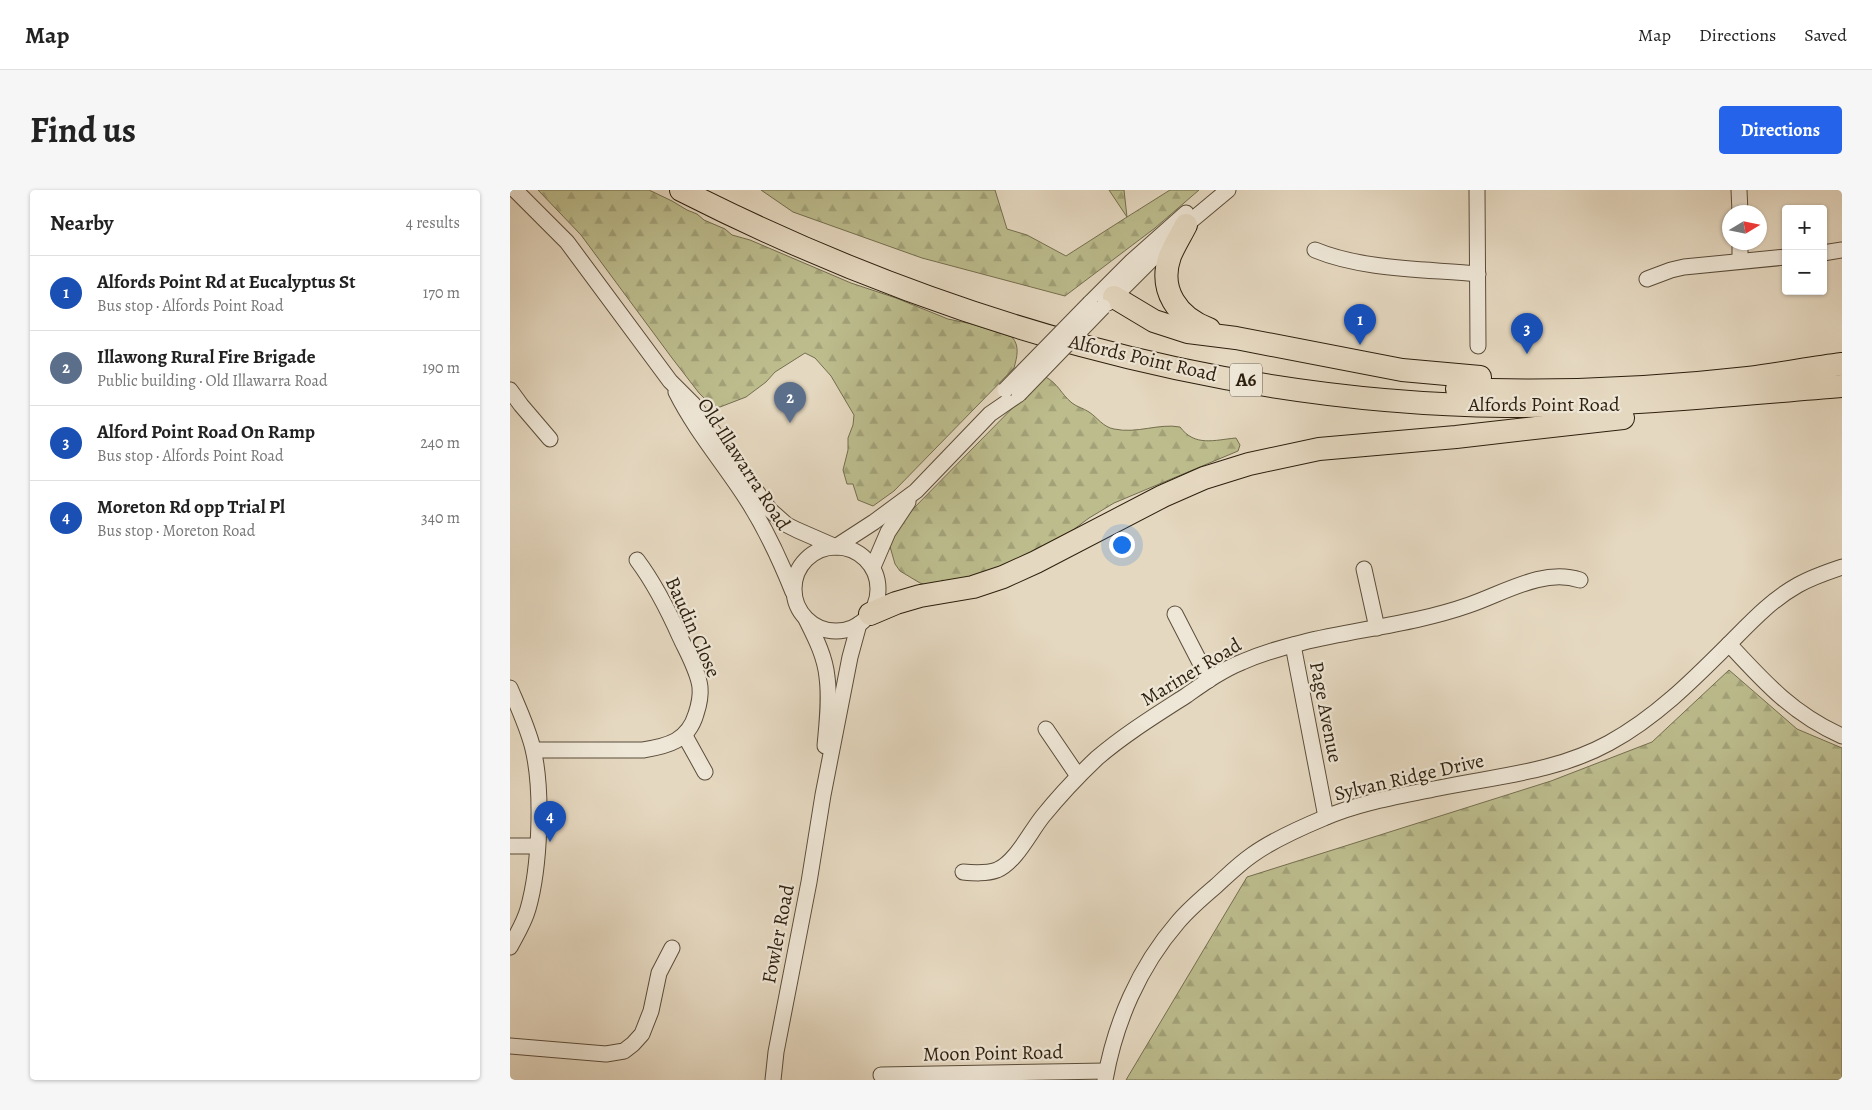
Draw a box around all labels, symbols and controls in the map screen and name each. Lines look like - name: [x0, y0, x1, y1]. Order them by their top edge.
- text: Map: [25, 19, 69, 51]
- text: Map: [1638, 23, 1671, 47]
- text: Directions: [1699, 23, 1776, 47]
- text: Saved: [1804, 23, 1847, 47]
- text: Find us: [30, 106, 136, 154]
- button: Directions: [1719, 106, 1842, 154]
- north arrow: [1722, 205, 1767, 250]
- map controls: [1782, 205, 1827, 295]
- button: +: [1782, 205, 1827, 250]
- text: Nearby: [50, 209, 113, 237]
- text: 4 results: [406, 212, 460, 234]
- button: −: [1782, 250, 1827, 295]
- text: Alfords Point Rd at Eucalyptus St: [97, 269, 355, 295]
- text: 1: [63, 282, 69, 304]
- text: 170 m: [423, 282, 460, 304]
- text: Bus stop · Alfords Point Road: [97, 295, 284, 317]
- pin: 1: [1344, 304, 1376, 345]
- pin: 3: [1511, 313, 1543, 354]
- street label: Alfords Point Road: [1065, 328, 1220, 388]
- text: Illawong Rural Fire Brigade: [97, 344, 316, 370]
- text: 2: [62, 357, 70, 379]
- text: 190 m: [422, 357, 460, 379]
- road number: A6: [1230, 364, 1262, 396]
- text: Public building · Old Illawarra Road: [97, 370, 328, 392]
- pin: 2: [774, 382, 806, 423]
- street label: Alfords Point Road: [1467, 391, 1620, 418]
- street label: Old Illawarra Road: [691, 393, 797, 536]
- text: Alford Point Road On Ramp: [97, 419, 315, 445]
- text: 3: [63, 432, 69, 454]
- text: 240 m: [420, 432, 460, 454]
- text: Bus stop · Alfords Point Road: [97, 445, 284, 467]
- text: Moreton Rd opp Trial Pl: [97, 494, 285, 520]
- text: 4: [62, 507, 70, 529]
- text: 340 m: [421, 507, 460, 529]
- text: Bus stop · Moreton Road: [97, 520, 255, 542]
- your location: [1109, 532, 1135, 558]
- street label: Baudin Close: [659, 572, 727, 682]
- street label: Mariner Road: [1136, 631, 1246, 713]
- street label: Page Avenue: [1303, 659, 1349, 765]
- street label: Sylvan Ridge Drive: [1331, 747, 1487, 807]
- pin: 4: [534, 801, 566, 842]
- street label: Fowler Road: [755, 882, 801, 986]
- street label: Moon Point Road: [923, 1038, 1064, 1068]

